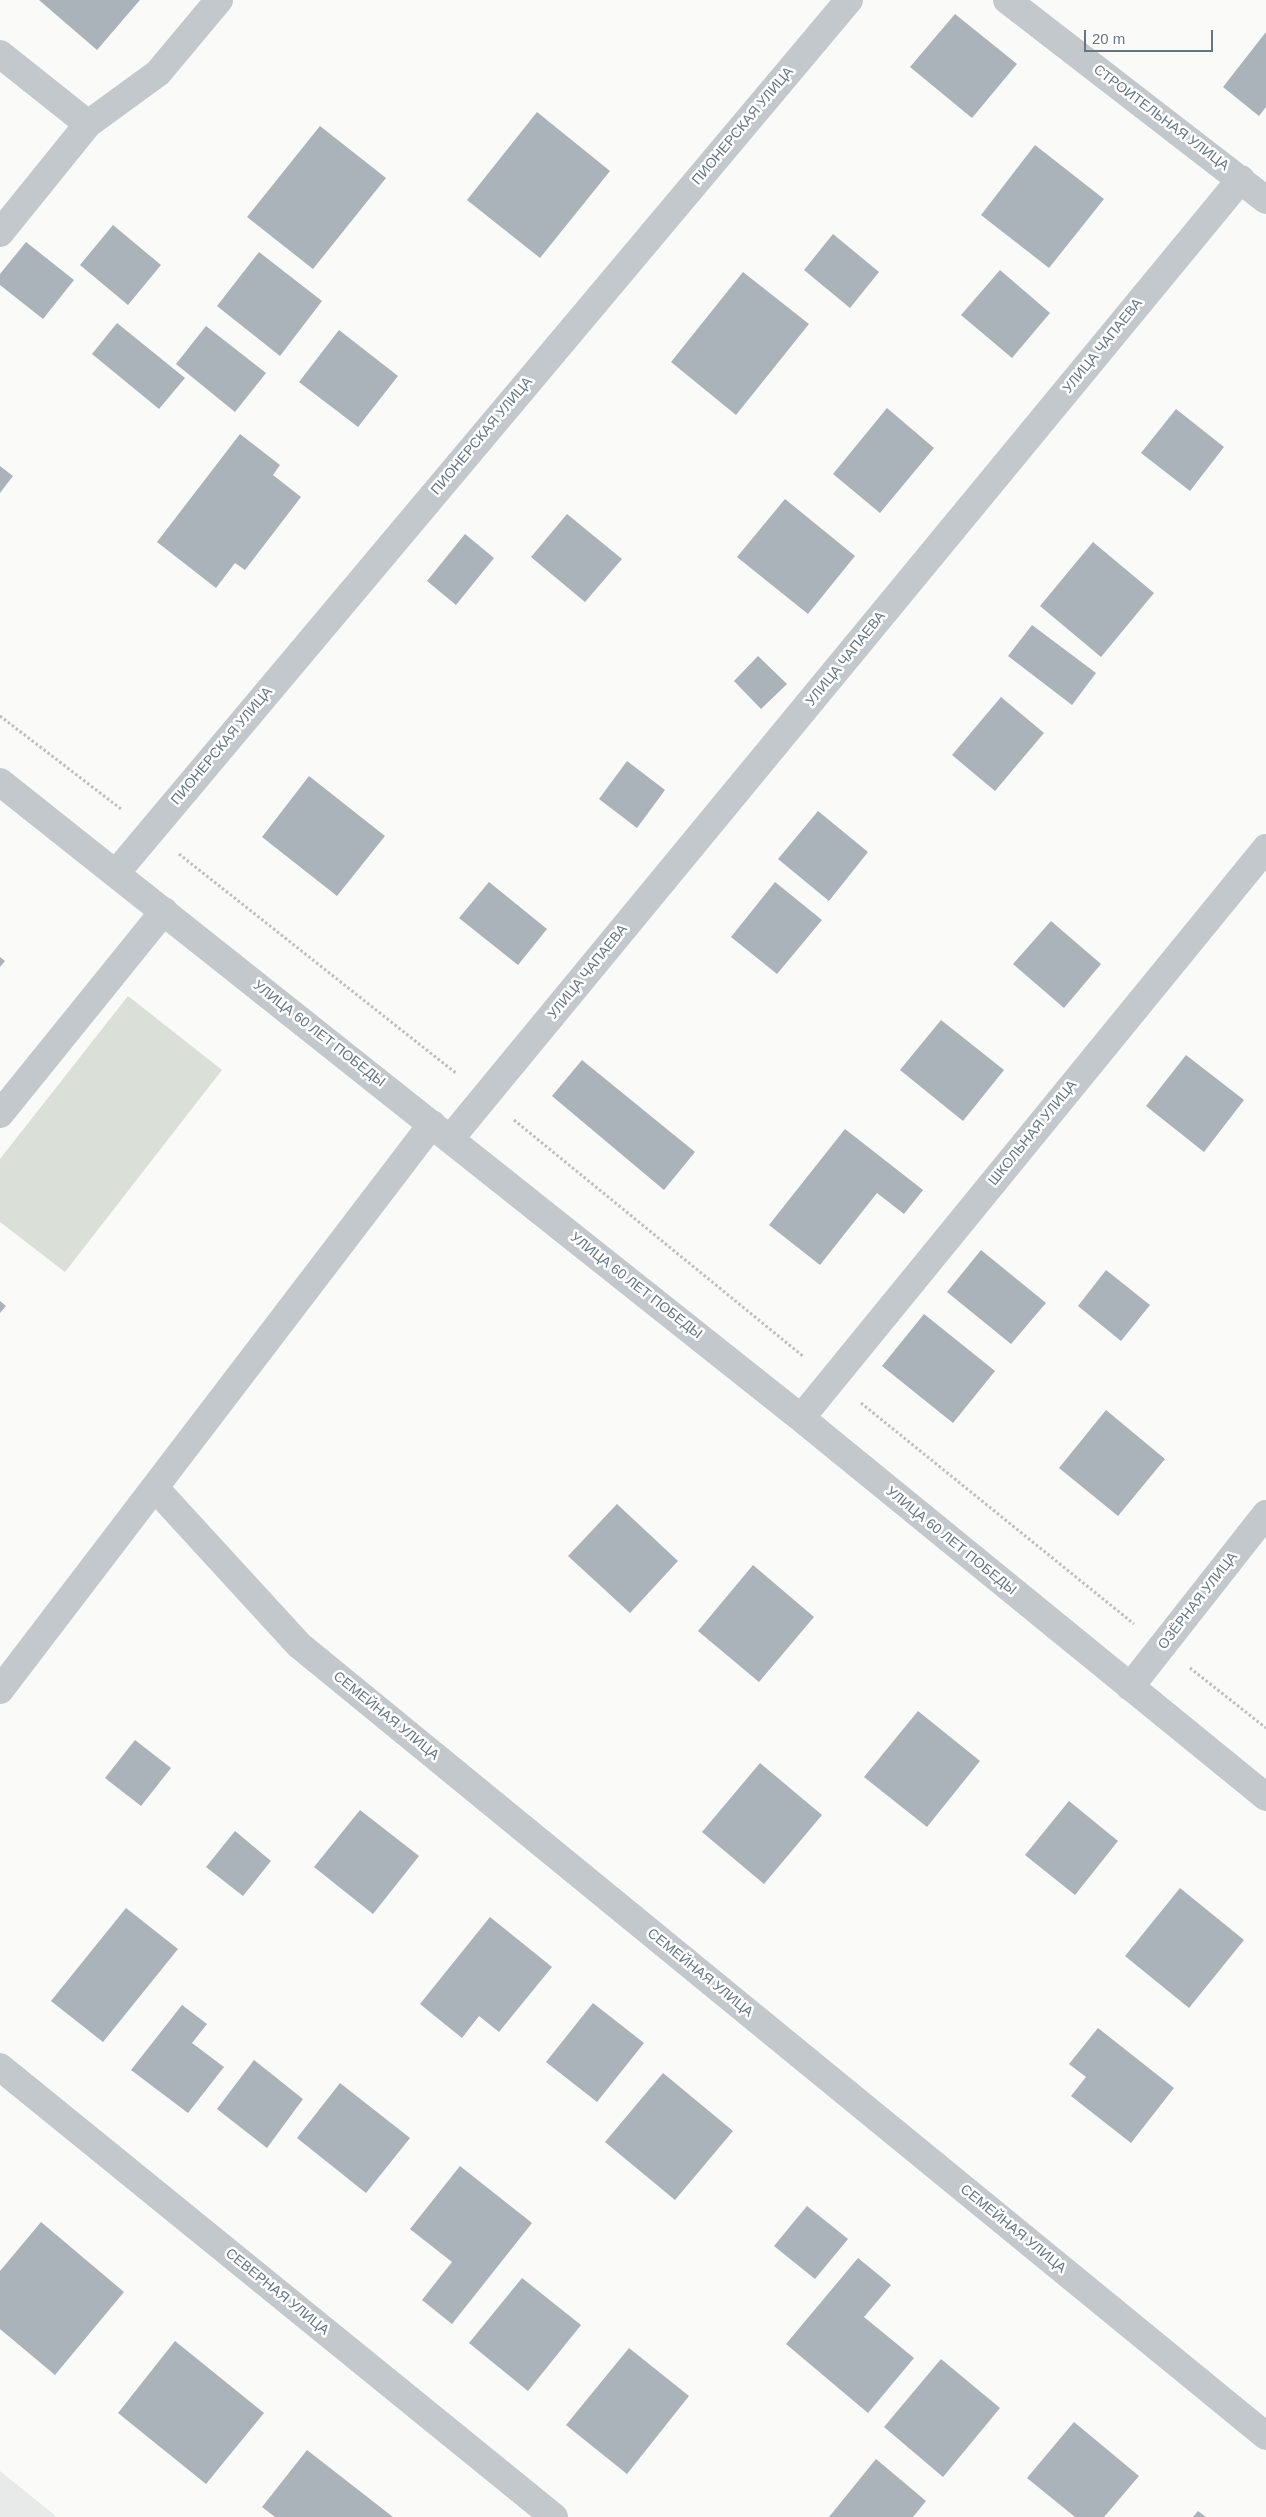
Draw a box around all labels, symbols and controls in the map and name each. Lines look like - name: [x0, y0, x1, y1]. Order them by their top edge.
- scale bar: [1086, 20, 1215, 52]
- text: 20 m: [1092, 30, 1125, 47]
- street label: СТРОИТЕЛЬНАЯ УЛИЦА: [1090, 62, 1232, 174]
- street label: ПИОНЕРСКАЯ УЛИЦА: [689, 64, 797, 188]
- street label: УЛИЦА ЧАПАЕВА: [1060, 295, 1146, 397]
- street label: ПИОНЕРСКАЯ УЛИЦА: [428, 374, 536, 498]
- street label: УЛИЦА ЧАПАЕВА: [803, 608, 889, 710]
- street label: ПИОНЕРСКАЯ УЛИЦА: [168, 684, 276, 808]
- street label: УЛИЦА ЧАПАЕВА: [545, 921, 631, 1023]
- street label: УЛИЦА 60 ЛЕТ ПОБЕДЫ: [250, 977, 388, 1091]
- street label: ШКОЛЬНАЯ УЛИЦА: [985, 1077, 1081, 1189]
- street label: УЛИЦА 60 ЛЕТ ПОБЕДЫ: [567, 1229, 705, 1343]
- street label: УЛИЦА 60 ЛЕТ ПОБЕДЫ: [882, 1483, 1020, 1599]
- street label: ОЗЁРНАЯ УЛИЦА: [1155, 1549, 1241, 1653]
- street label: СЕМЕЙНАЯ УЛИЦА: [330, 1668, 442, 1764]
- street label: СЕМЕЙНАЯ УЛИЦА: [644, 1925, 756, 2021]
- street label: СЕМЕЙНАЯ УЛИЦА: [957, 2181, 1069, 2277]
- street label: СЕВЕРНАЯ УЛИЦА: [222, 2245, 332, 2339]

